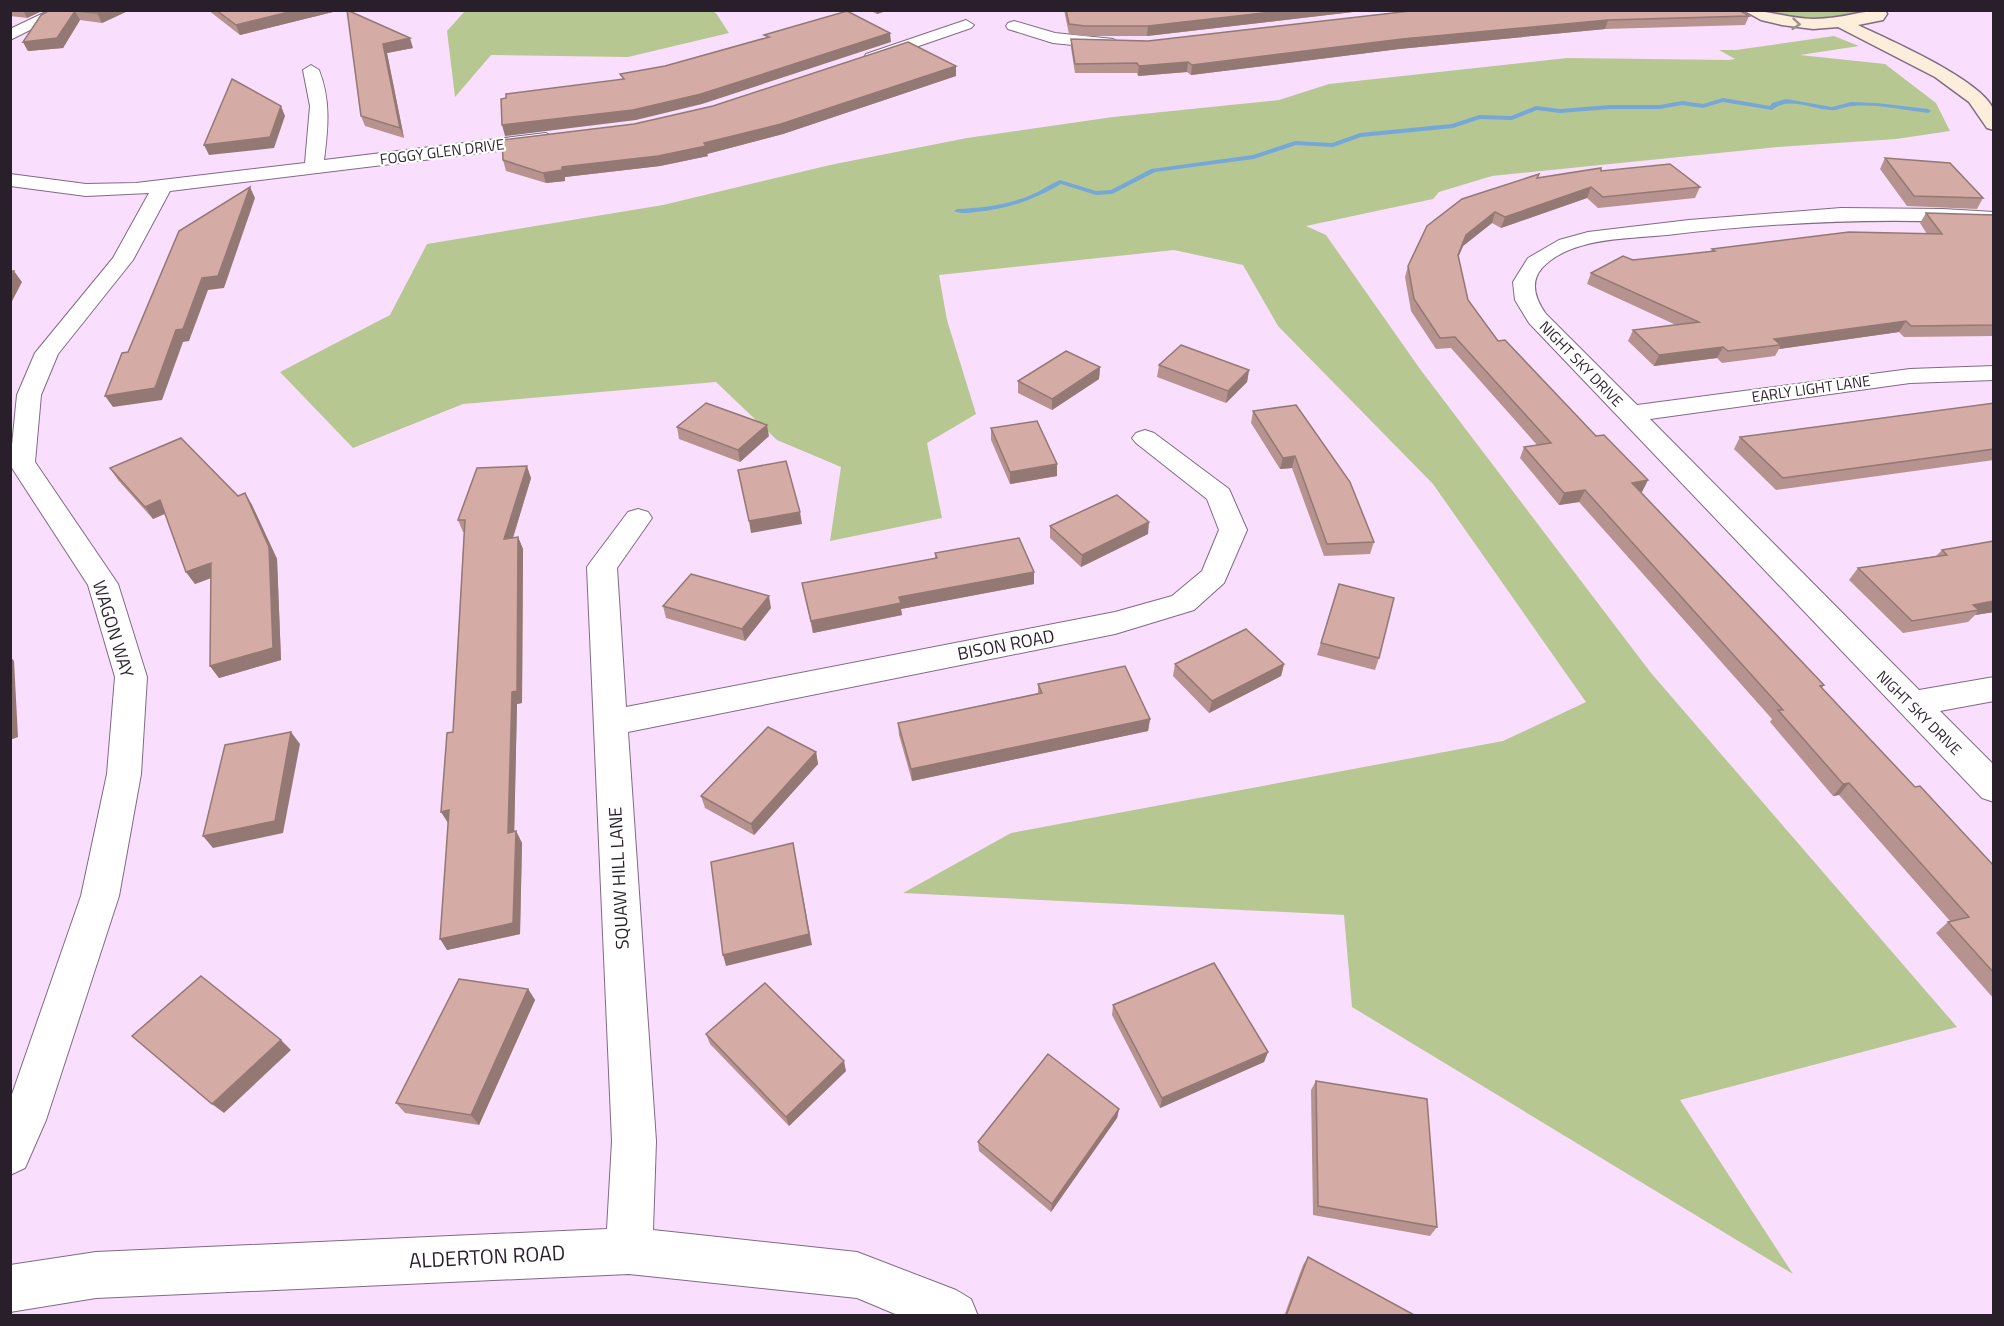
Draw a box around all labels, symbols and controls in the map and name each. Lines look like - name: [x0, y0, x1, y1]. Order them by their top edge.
- one-way arrow: [1791, 17, 1800, 30]
- street label: FOGGY GLEN DRIVE: [378, 132, 505, 171]
- street label: NIGHT SKY DRIVE: [1534, 315, 1629, 412]
- street label: EARLY LIGHT LANE: [1750, 369, 1872, 408]
- street label: WAGON WAY: [86, 577, 141, 681]
- street label: BISON ROAD: [955, 622, 1057, 667]
- street label: NIGHT SKY DRIVE: [1872, 665, 1967, 760]
- street label: SQUAW HILL LANE: [601, 806, 636, 950]
- street label: ALDERTON ROAD: [408, 1236, 566, 1276]

